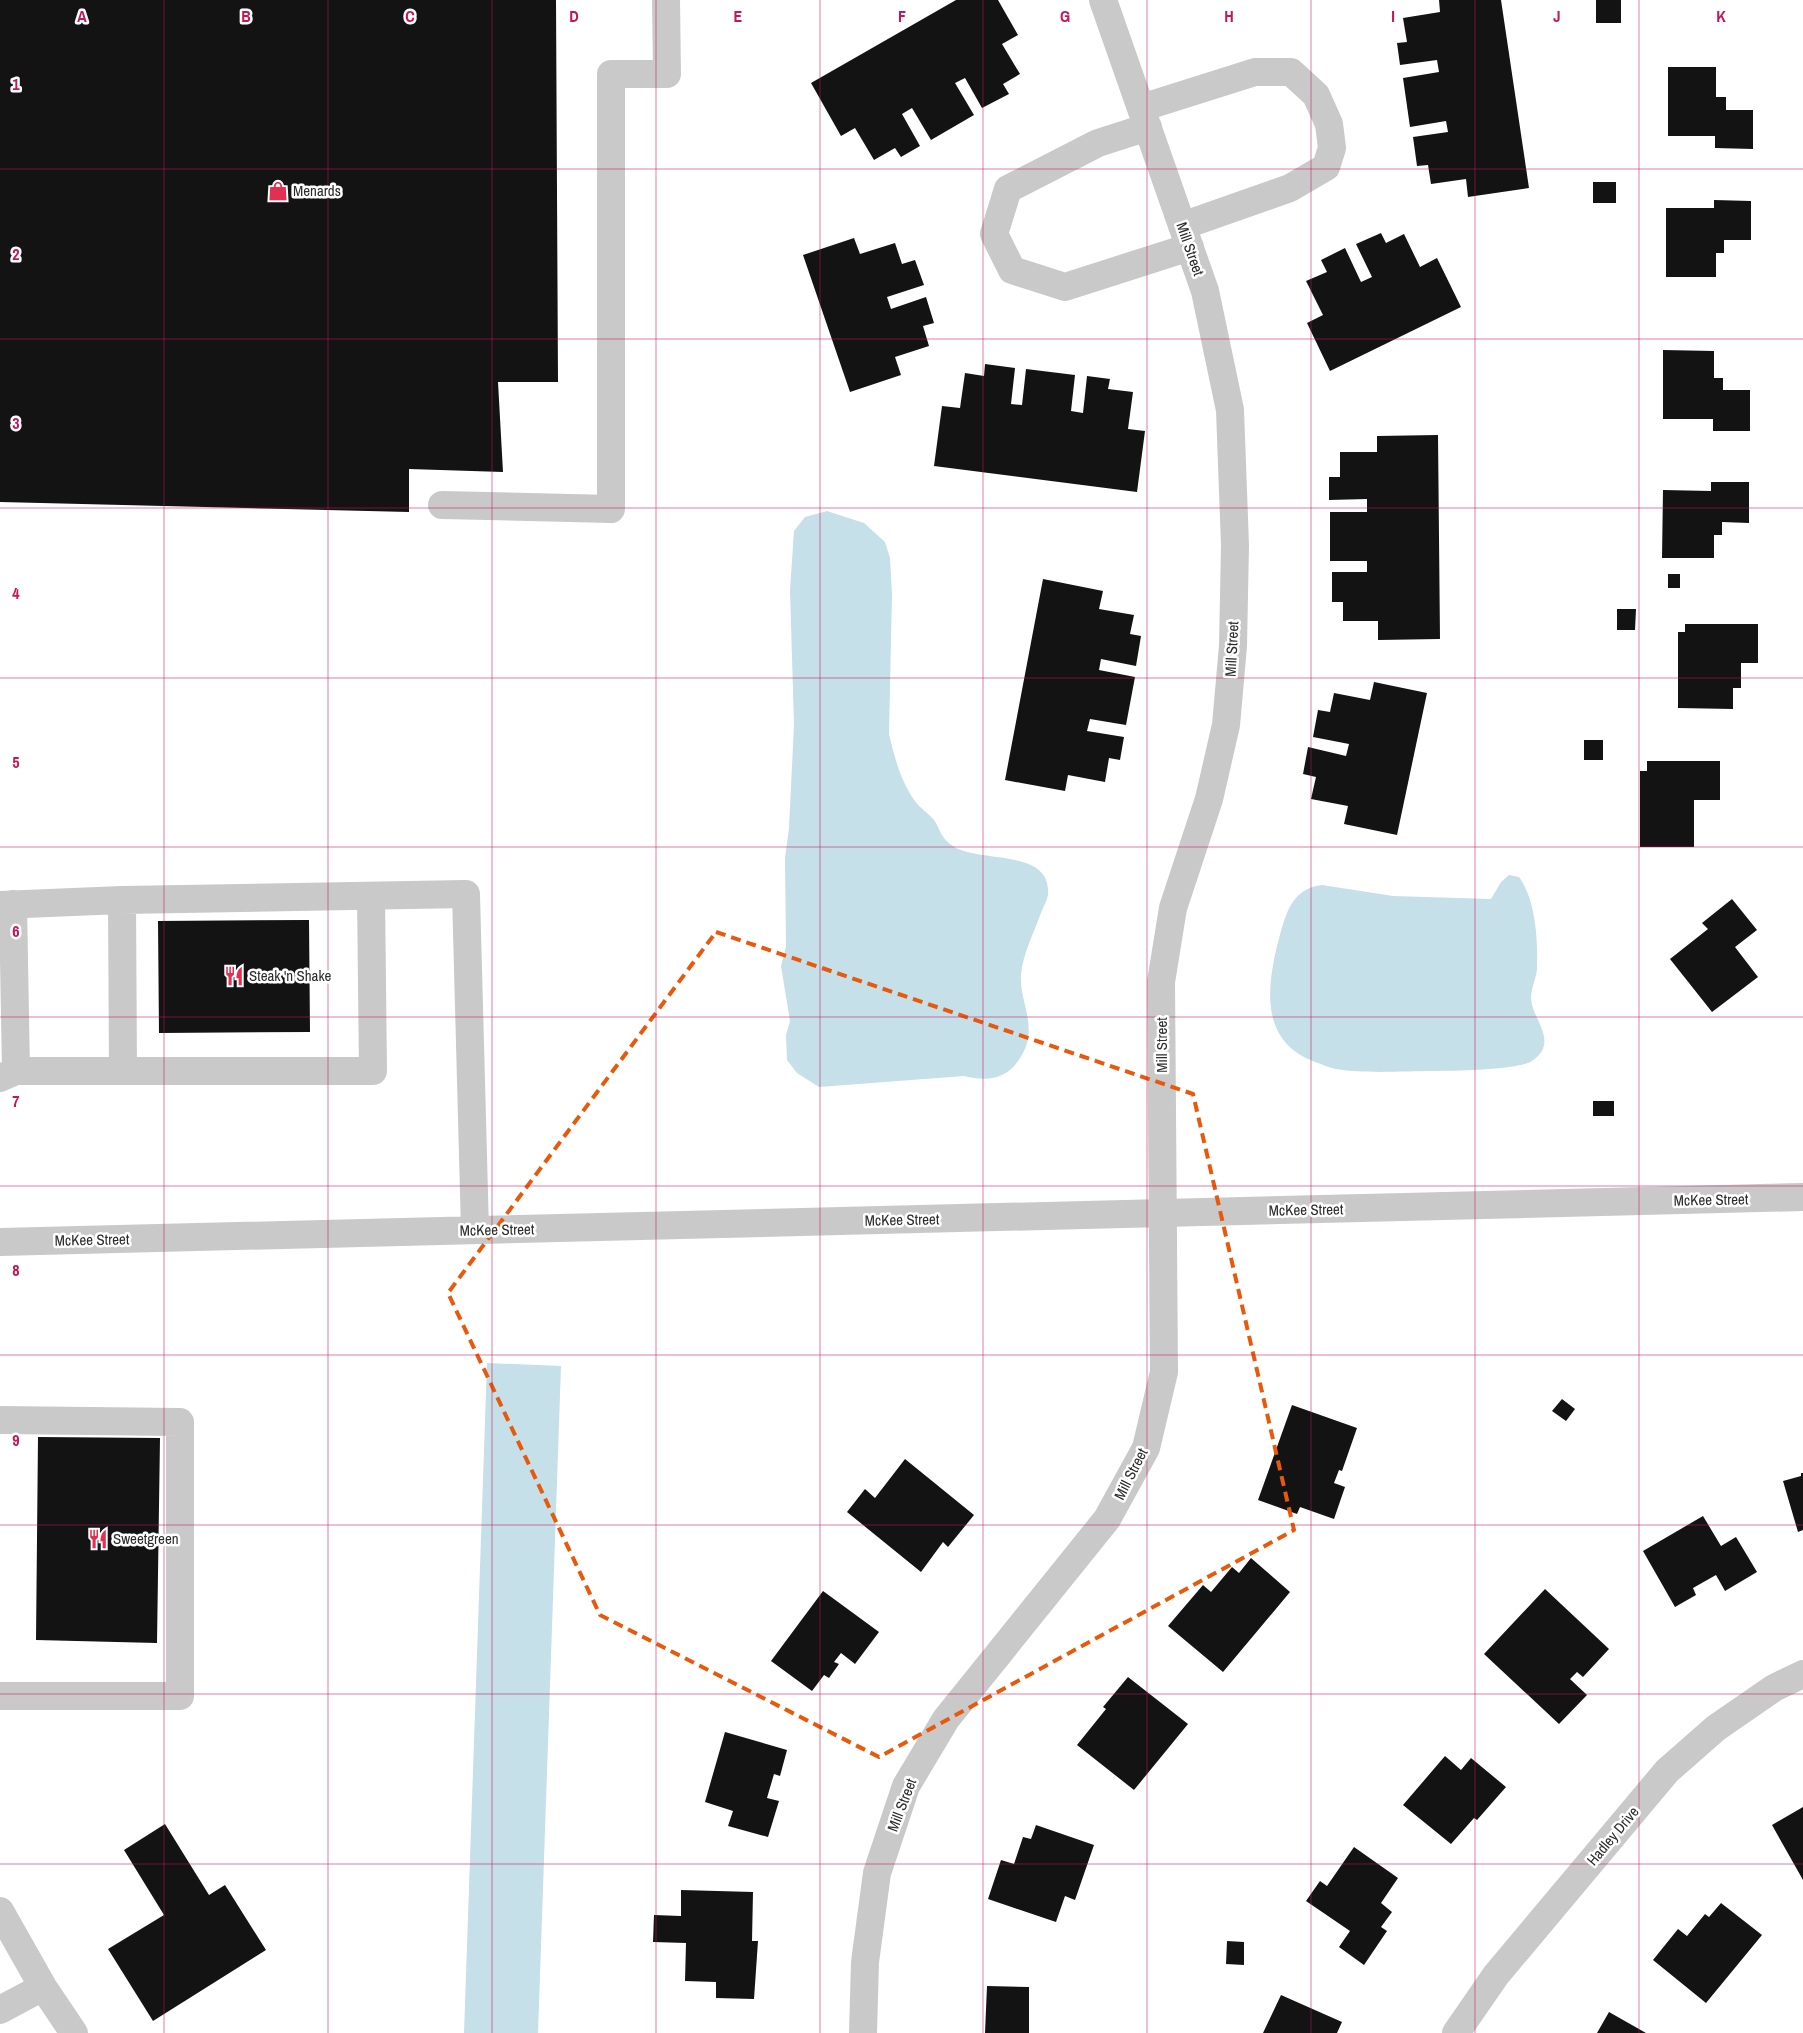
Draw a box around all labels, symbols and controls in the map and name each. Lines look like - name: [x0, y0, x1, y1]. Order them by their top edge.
- text: A: [77, 5, 87, 27]
- text: B: [241, 5, 251, 27]
- text: C: [405, 5, 415, 27]
- text: D: [569, 5, 579, 27]
- text: E: [734, 5, 743, 27]
- text: F: [898, 5, 906, 27]
- text: G: [1060, 5, 1070, 27]
- text: H: [1224, 5, 1234, 27]
- text: I: [1391, 5, 1395, 27]
- text: J: [1553, 5, 1561, 27]
- text: K: [1716, 5, 1726, 27]
- text: 1: [12, 73, 20, 95]
- shop icon: Menards: [267, 180, 289, 202]
- place label: Menards: [293, 180, 341, 201]
- street label: Mill Street: [1172, 219, 1210, 279]
- text: 2: [12, 243, 20, 265]
- text: 3: [12, 412, 20, 434]
- text: 4: [12, 582, 20, 604]
- street label: Mill Street: [1220, 620, 1243, 677]
- text: 5: [12, 751, 20, 773]
- text: 6: [12, 920, 20, 942]
- restaurant icon: Steak 'n Shake: [223, 965, 245, 987]
- place label: Steak 'n Shake: [249, 965, 332, 986]
- street label: Mill Street: [1151, 1017, 1172, 1073]
- text: 7: [12, 1090, 20, 1112]
- street label: McKee Street: [1674, 1188, 1749, 1211]
- street label: McKee Street: [1269, 1198, 1344, 1221]
- street label: McKee Street: [865, 1208, 940, 1231]
- street label: McKee Street: [460, 1218, 535, 1241]
- street label: McKee Street: [55, 1228, 130, 1251]
- text: 8: [12, 1259, 20, 1281]
- text: 9: [12, 1429, 20, 1451]
- street label: Mill Street: [1109, 1444, 1153, 1503]
- restaurant icon: Sweetgreen: [87, 1528, 109, 1550]
- place label: Sweetgreen: [113, 1528, 179, 1549]
- street label: Mill Street: [882, 1775, 921, 1834]
- street label: Hadley Drive: [1582, 1802, 1644, 1870]

